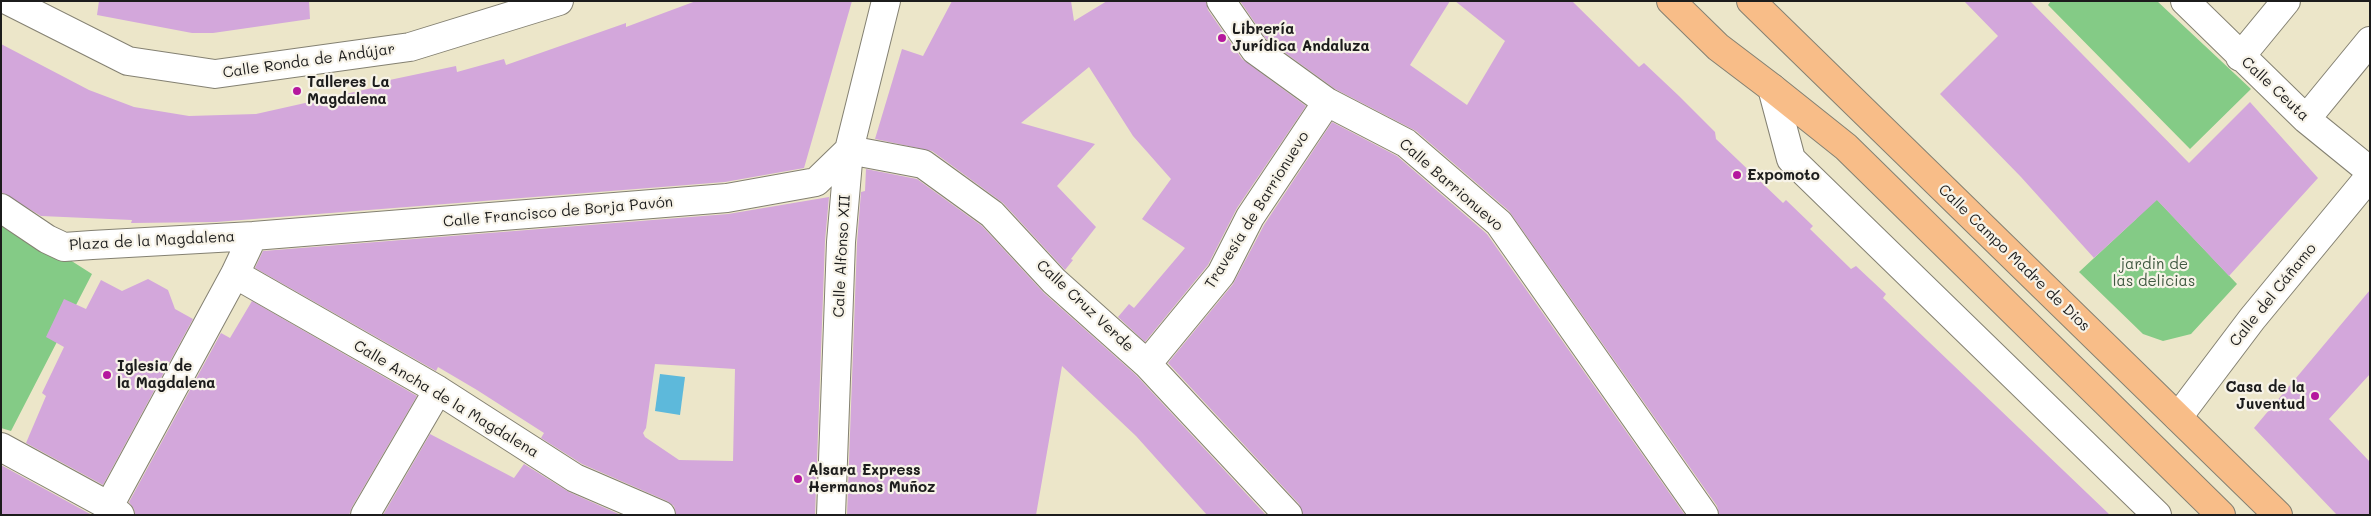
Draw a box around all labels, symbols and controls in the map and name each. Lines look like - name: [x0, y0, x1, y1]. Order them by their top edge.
- place label: Librería Jurídica Andaluza: [1232, 20, 1370, 55]
- marker: Librería Jurídica Andaluza: [1216, 32, 1228, 44]
- street label: Calle Ronda de Andújar: [222, 40, 396, 82]
- street label: Calle Ceuta: [2237, 53, 2313, 125]
- place label: Talleres La Magdalena: [307, 73, 390, 108]
- marker: Talleres La Magdalena: [291, 85, 303, 97]
- street label: Travesía de Barrionuevo: [1201, 128, 1313, 292]
- street label: Calle Barrionuevo: [1395, 135, 1507, 235]
- place label: Expomoto: [1747, 166, 1820, 184]
- marker: Expomoto: [1731, 169, 1743, 181]
- street label: Calle Campo Madre de Dios: [1934, 181, 2094, 335]
- street label: Calle Francisco de Borja Pavón: [442, 193, 674, 231]
- street label: Calle Alfonso XII: [830, 194, 854, 318]
- street label: Plaza de la Magdalena: [69, 228, 235, 254]
- street label: Calle del Cáñamo: [2226, 240, 2320, 350]
- park label: jardin de las delicias: [2113, 255, 2195, 290]
- street label: Calle Cruz Verde: [1033, 256, 1137, 356]
- street label: Calle Ancha de la Magdalena: [350, 336, 542, 462]
- place label: Iglesia de la Magdalena: [117, 357, 215, 392]
- marker: Iglesia de la Magdalena: [101, 369, 113, 381]
- place label: Casa de la Juventud: [2225, 378, 2305, 413]
- marker: Casa de la Juventud: [2309, 390, 2321, 402]
- place label: Alsara Express Hermanos Muñoz: [808, 461, 936, 496]
- marker: Alsara Express Hermanos Muñoz: [792, 473, 804, 485]

